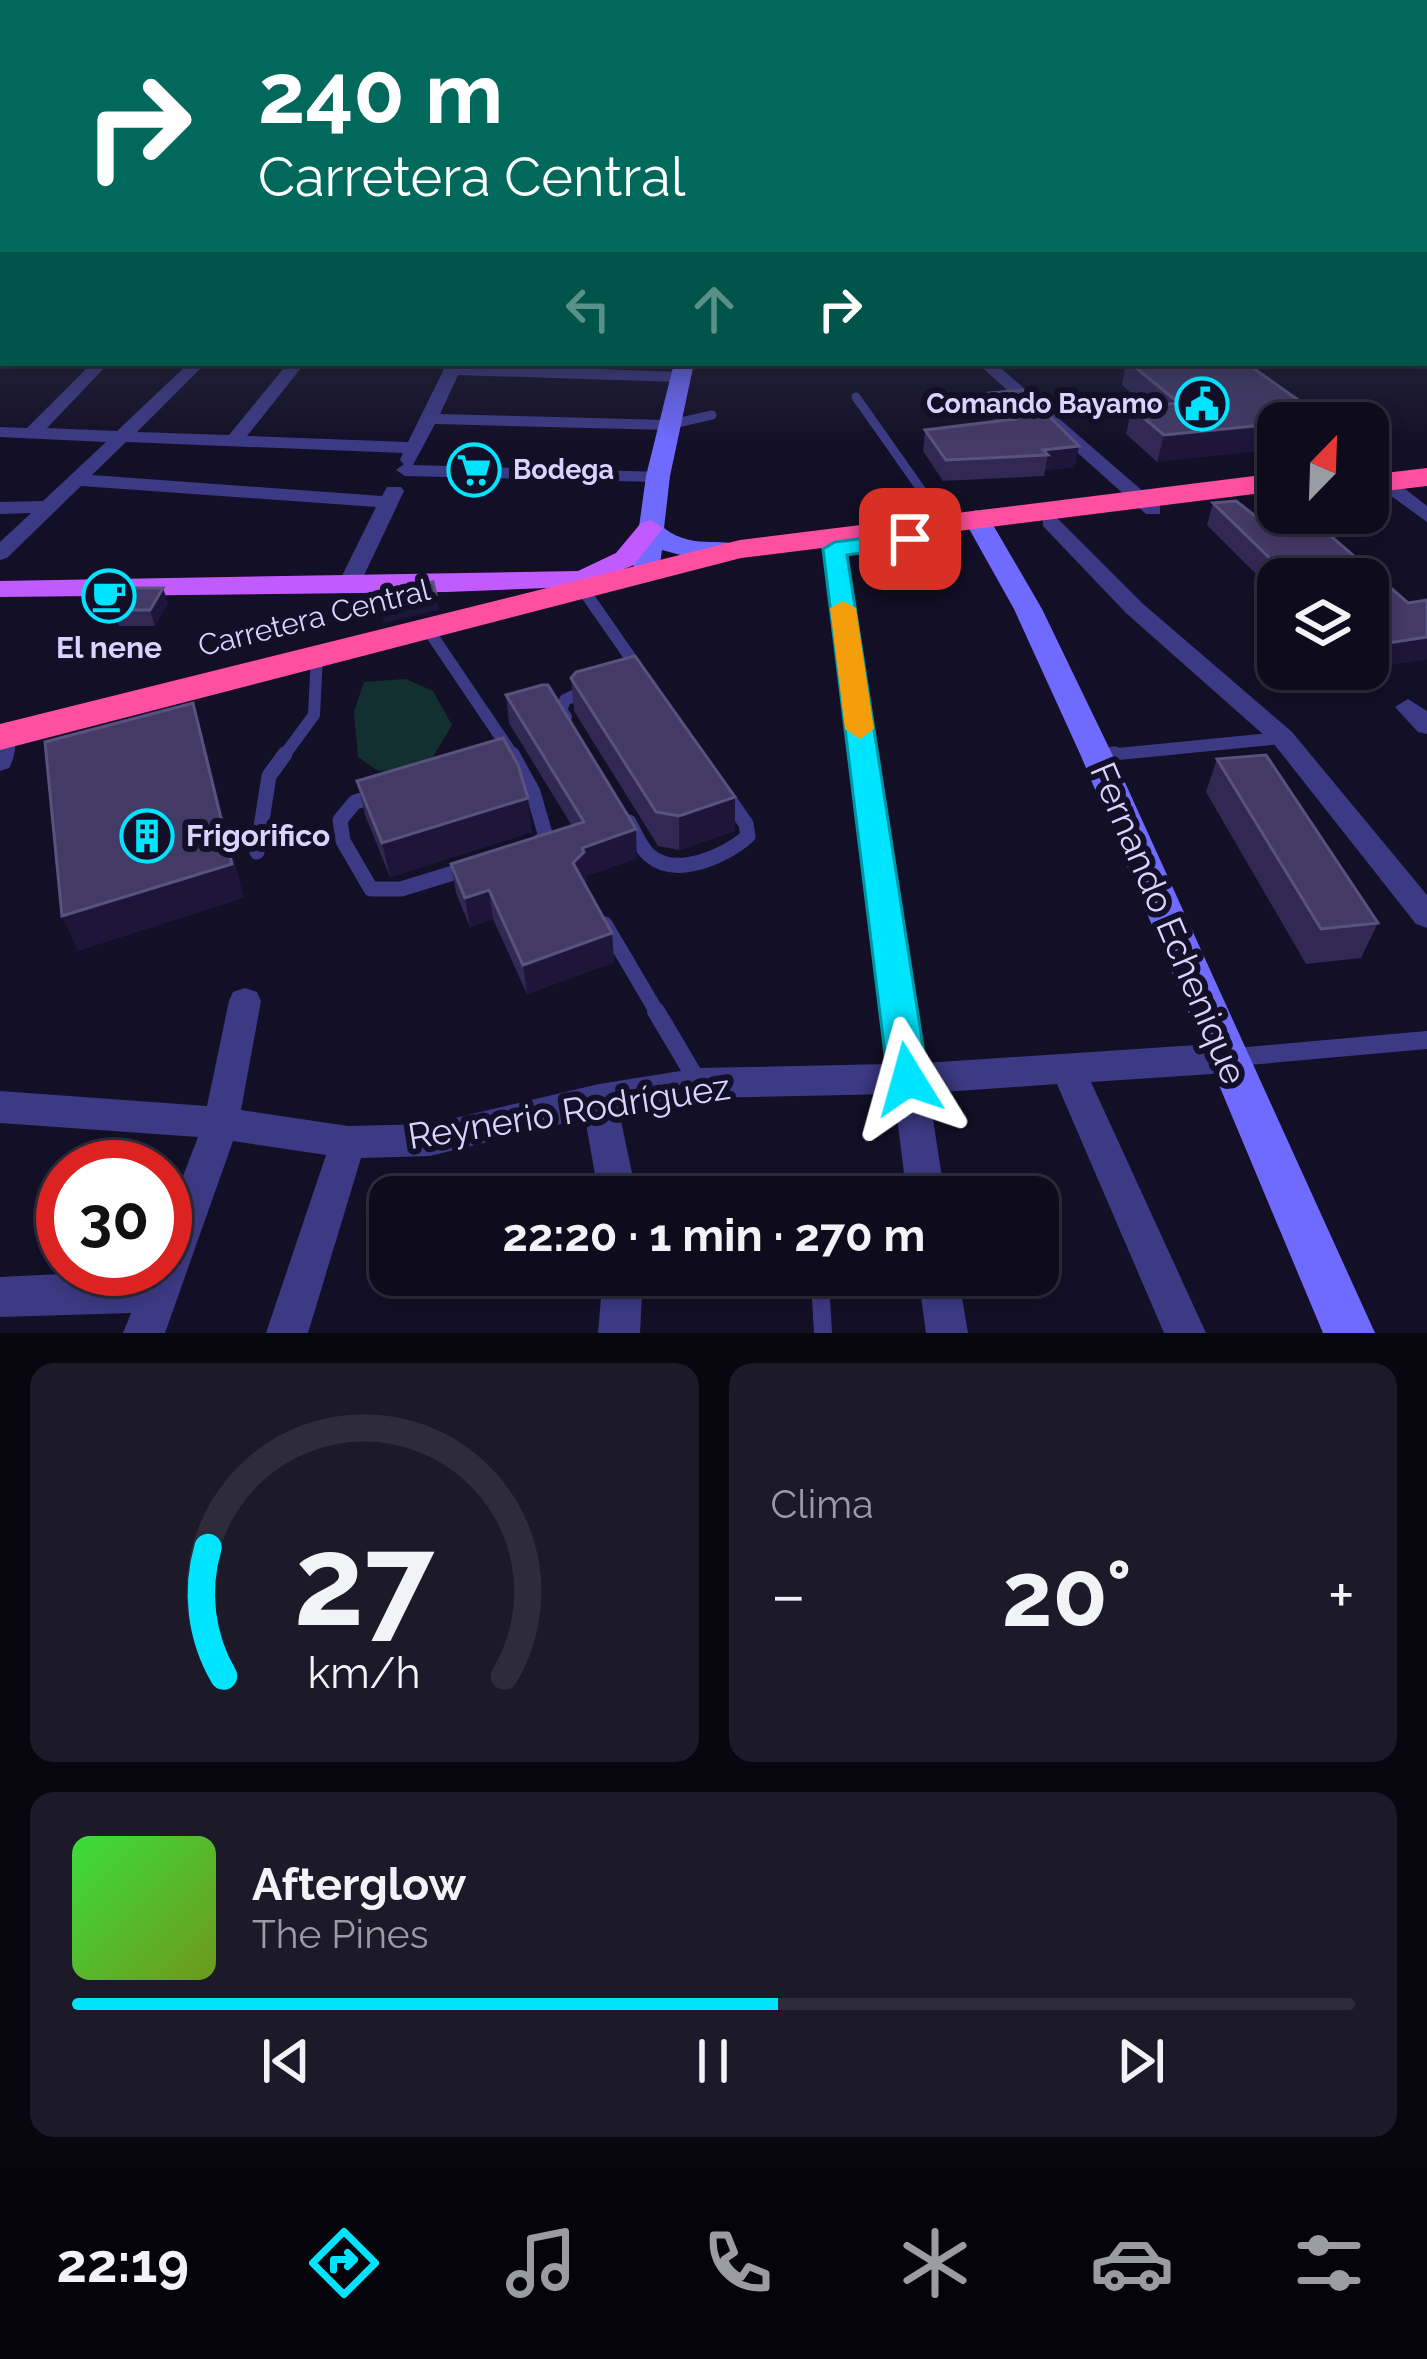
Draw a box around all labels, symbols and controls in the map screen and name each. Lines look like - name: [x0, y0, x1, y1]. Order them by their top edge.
- text: 240 m: [258, 44, 503, 143]
- icon: right: [60, 48, 216, 204]
- text: Carretera Central: [258, 145, 685, 209]
- icon: left: [555, 276, 621, 342]
- icon: ahead: [681, 276, 747, 342]
- icon: right: [807, 276, 873, 342]
- public building icon: Comando Bayamo: [1174, 376, 1230, 432]
- place label: Comando Bayamo: [926, 388, 1163, 419]
- north arrow: [1257, 402, 1389, 534]
- map controls: [1257, 402, 1389, 690]
- supermarket icon: Bodega: [446, 442, 502, 498]
- place label: Bodega: [513, 454, 614, 485]
- pin: [859, 488, 961, 590]
- icon: arrive: [877, 506, 943, 572]
- button: layers: [1257, 558, 1389, 690]
- cafe icon: El nene: [81, 568, 137, 624]
- street label: Carretera Central: [194, 572, 434, 663]
- place label: El nene: [56, 630, 162, 665]
- street label: Fernando Echenique: [1082, 756, 1256, 1090]
- building icon: Frigorifico: [119, 808, 175, 864]
- place label: Frigorifico: [186, 818, 330, 853]
- position arrow: [845, 1016, 971, 1142]
- street label: Reynerio Rodríguez: [405, 1065, 733, 1157]
- speed limit sign: 30: [36, 1140, 192, 1296]
- text: 22:20 · 1 min · 270 m: [503, 1209, 925, 1262]
- text: Clima: [771, 1481, 873, 1527]
- text: 27: [294, 1508, 435, 1654]
- text: 20°: [1002, 1541, 1132, 1647]
- text: −: [771, 1556, 806, 1633]
- text: +: [1328, 1556, 1355, 1633]
- text: km/h: [308, 1647, 421, 1697]
- text: Afterglow: [252, 1858, 466, 1911]
- text: The Pines: [252, 1911, 429, 1957]
- icon: previous: [253, 2028, 319, 2094]
- icon: pause: [680, 2028, 746, 2094]
- icon: next: [1108, 2028, 1174, 2094]
- icon: directions: [302, 2221, 386, 2305]
- icon: music: [499, 2221, 583, 2305]
- icon: phone: [696, 2221, 780, 2305]
- icon: climate: [893, 2221, 977, 2305]
- icon: car: [1090, 2221, 1174, 2305]
- icon: filters: [1287, 2221, 1371, 2305]
- text: 22:19: [56, 2231, 189, 2295]

